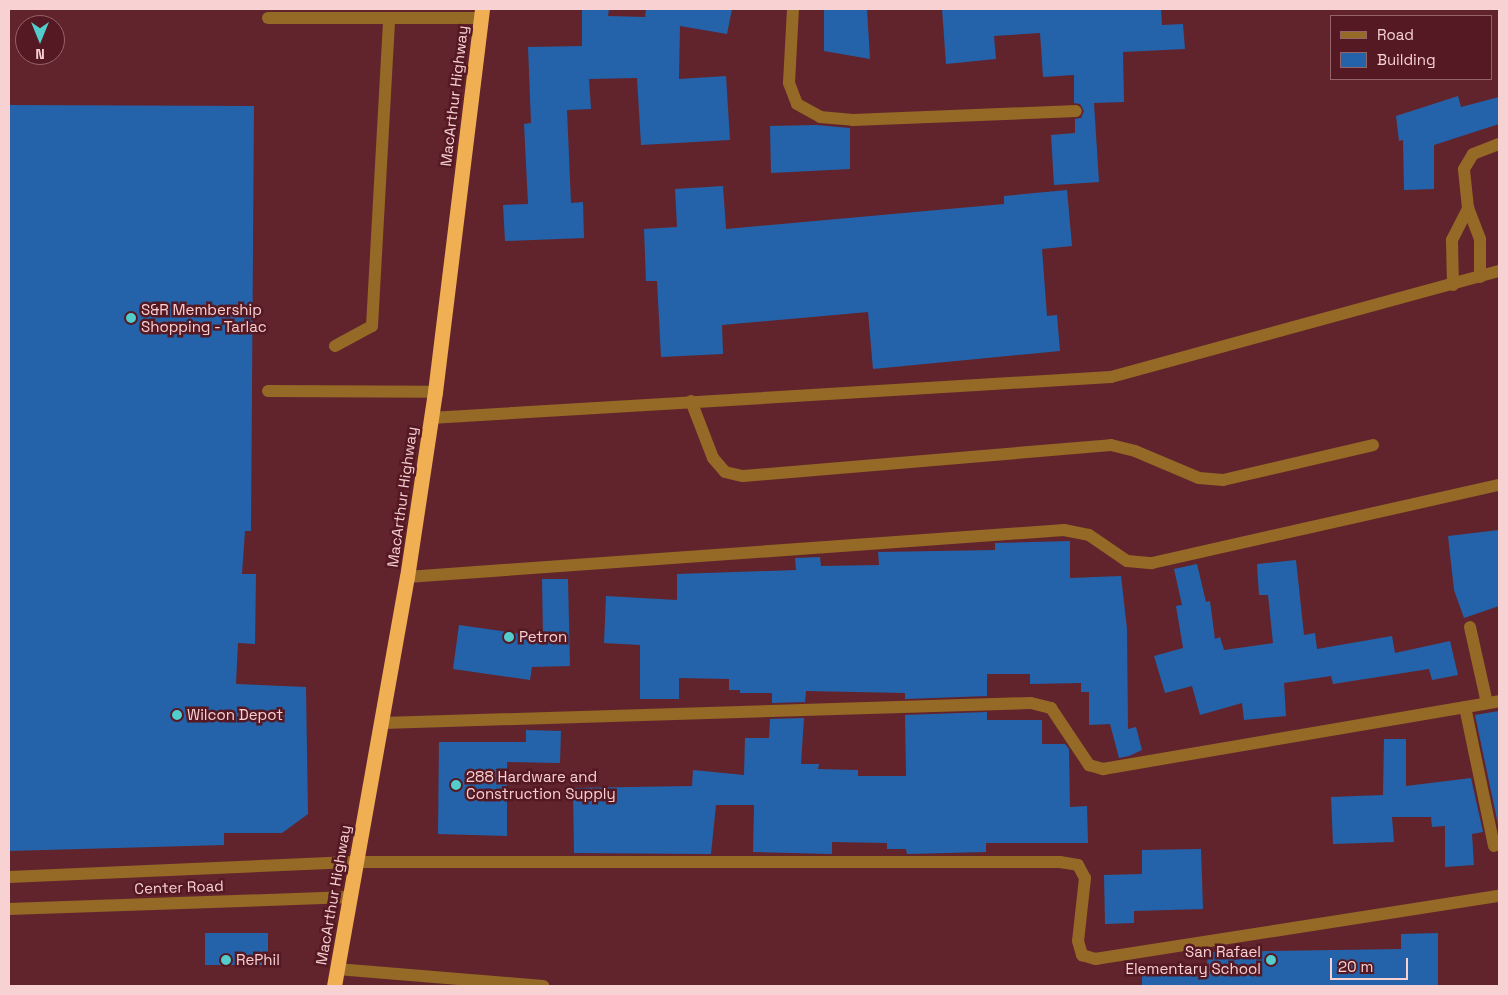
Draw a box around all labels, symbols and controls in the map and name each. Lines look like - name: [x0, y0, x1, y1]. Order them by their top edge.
- north arrow: [15, 15, 65, 65]
- legend: [1330, 15, 1493, 80]
- street label: MacArthur Highway: [436, 24, 472, 168]
- text: Road: [1377, 25, 1414, 44]
- text: N: [35, 45, 45, 63]
- text: Building: [1377, 50, 1436, 69]
- place label: S&R Membership Shopping - Tarlac: [141, 300, 268, 335]
- marker: S&R Membership Shopping - Tarlac: [125, 312, 137, 324]
- street label: MacArthur Highway: [383, 425, 421, 569]
- place label: Petron: [519, 628, 567, 646]
- marker: Petron: [503, 631, 515, 643]
- place label: Wilcon Depot: [187, 706, 283, 724]
- marker: Wilcon Depot: [171, 709, 183, 721]
- place label: 288 Hardware and Construction Supply: [466, 767, 616, 802]
- marker: 288 Hardware and Construction Supply: [450, 779, 462, 791]
- street label: MacArthur Highway: [312, 824, 354, 966]
- street label: Center Road: [134, 876, 224, 898]
- place label: San Rafael Elementary School: [1125, 942, 1261, 977]
- scale bar: [1333, 948, 1410, 980]
- place label: RePhil: [236, 951, 280, 969]
- marker: RePhil: [220, 954, 232, 966]
- marker: San Rafael Elementary School: [1265, 954, 1277, 966]
- text: 20 m: [1338, 957, 1373, 976]

